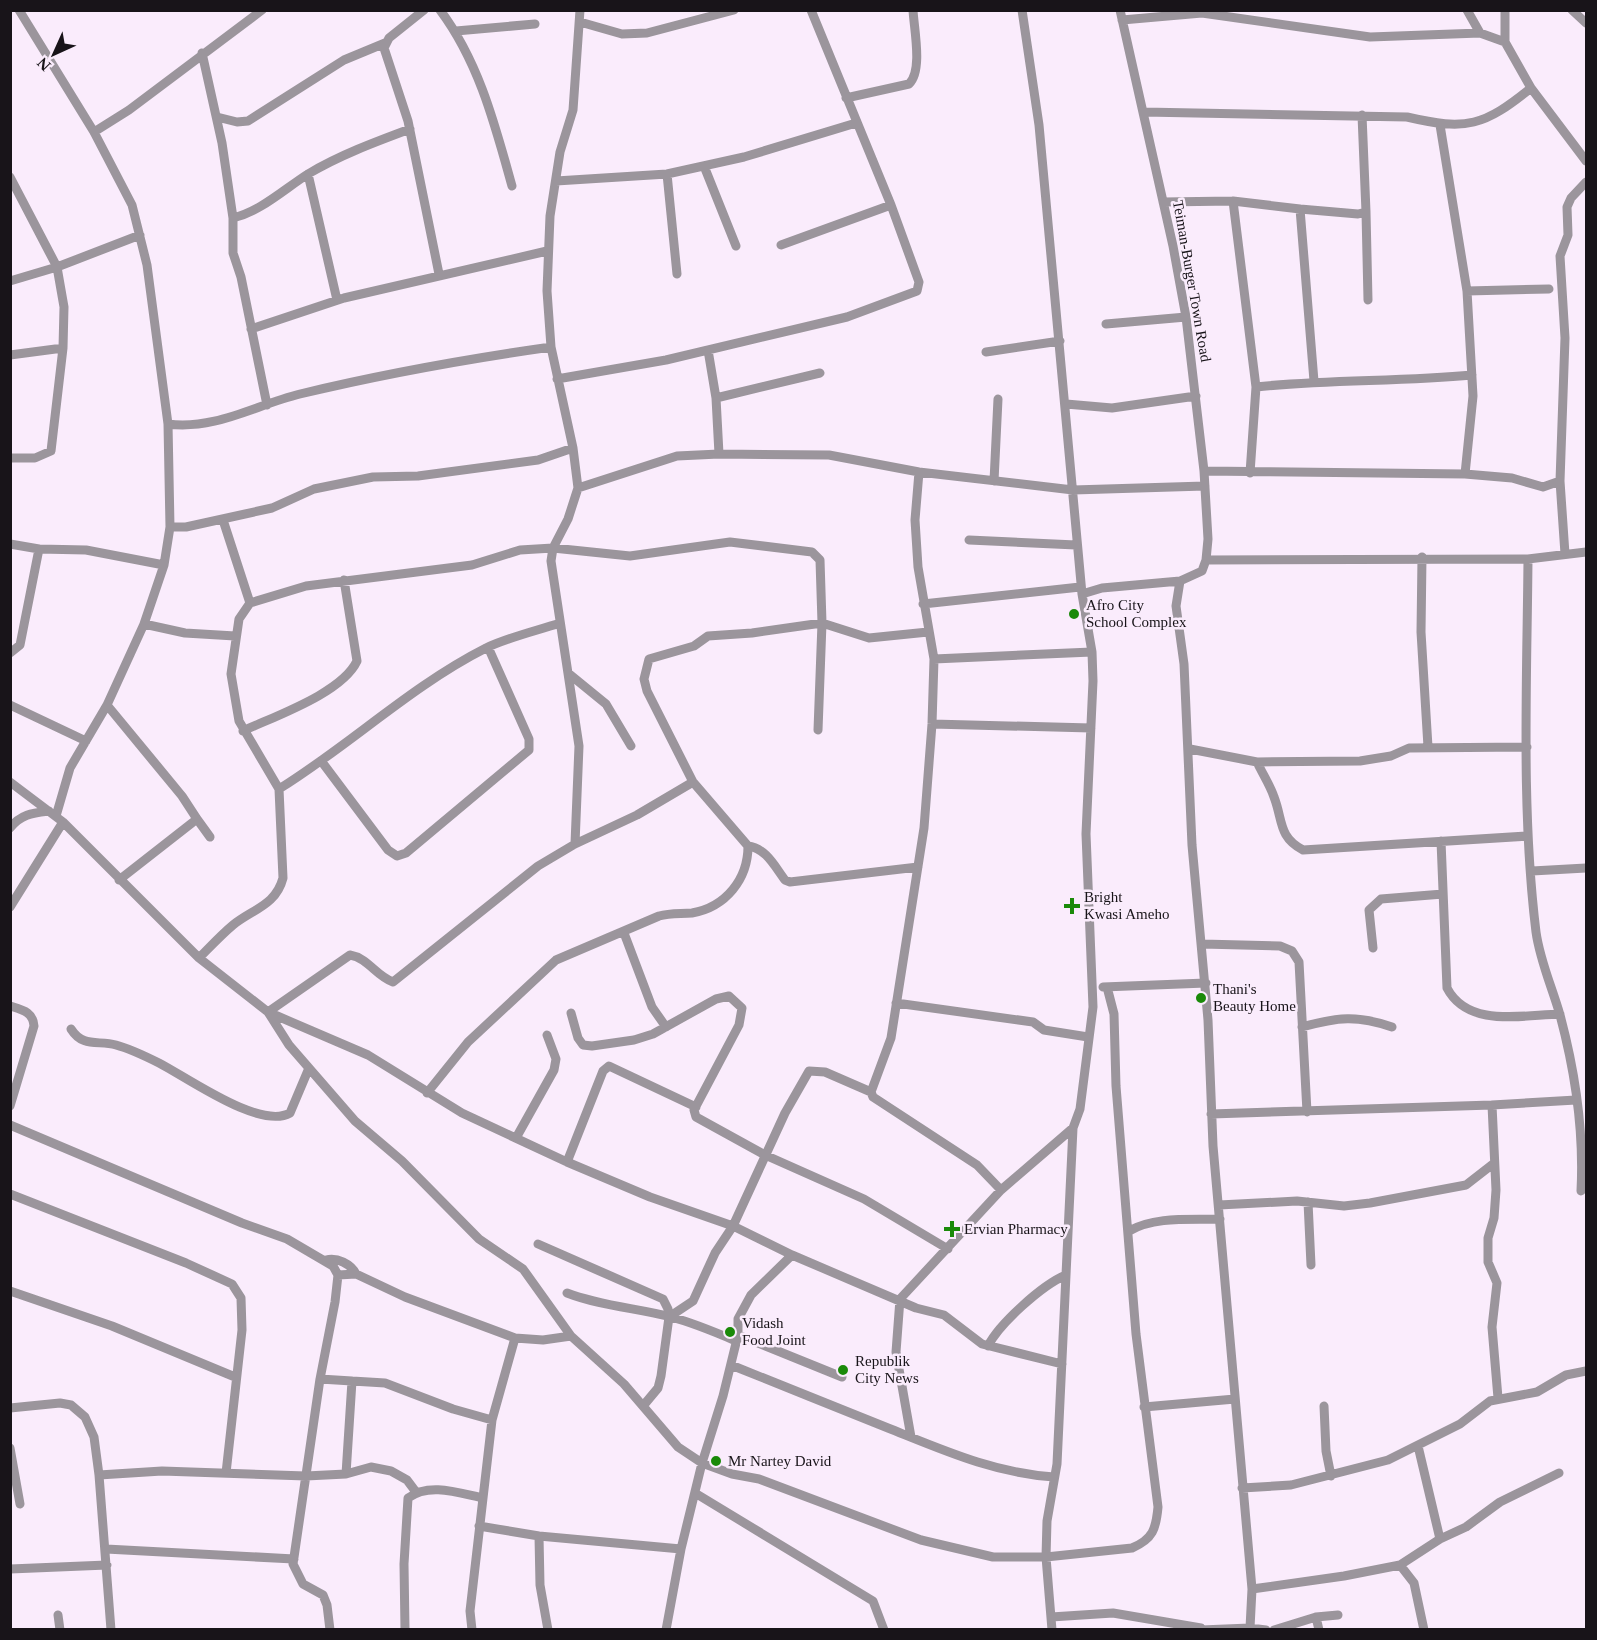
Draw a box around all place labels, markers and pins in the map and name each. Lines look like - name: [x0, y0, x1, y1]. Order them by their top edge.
- place label: Afro City School Complex: [1086, 597, 1187, 630]
- marker: Afro City School Complex: [1067, 607, 1081, 621]
- place label: Bright Kwasi Ameho: [1084, 889, 1169, 922]
- marker: Bright Kwasi Ameho: [1065, 899, 1079, 913]
- place label: Thani's Beauty Home: [1213, 981, 1296, 1014]
- marker: Thani's Beauty Home: [1194, 991, 1208, 1005]
- place label: Ervian Pharmacy: [964, 1221, 1068, 1237]
- marker: Ervian Pharmacy: [945, 1222, 959, 1236]
- place label: Vidash Food Joint: [742, 1315, 807, 1348]
- marker: Vidash Food Joint: [723, 1325, 737, 1339]
- place label: Republik City News: [855, 1353, 919, 1386]
- marker: Republik City News: [836, 1363, 850, 1377]
- place label: Mr Nartey David: [728, 1453, 832, 1469]
- marker: Mr Nartey David: [709, 1454, 723, 1468]

